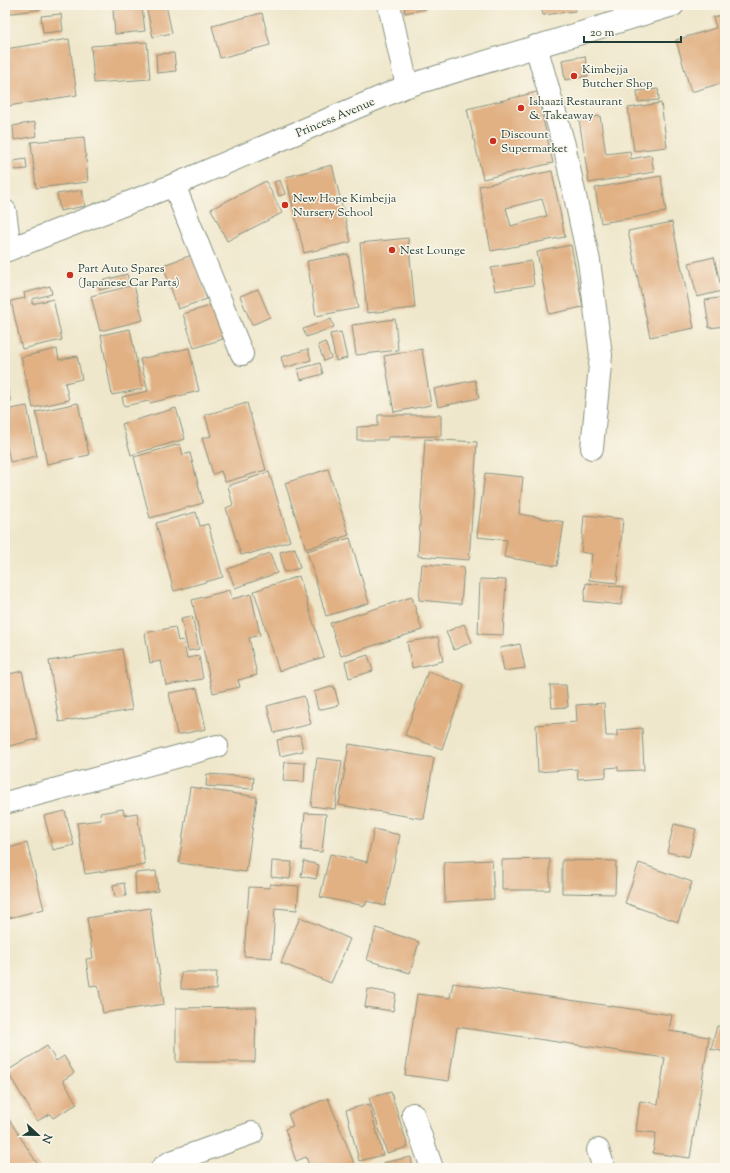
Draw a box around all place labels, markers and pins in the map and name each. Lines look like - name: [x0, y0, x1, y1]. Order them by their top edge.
- place label: Kimbejja Butcher Shop: [582, 61, 653, 93]
- marker: Kimbejja Butcher Shop: [569, 71, 579, 81]
- place label: Ishaazi Restaurant & Takeaway: [529, 93, 622, 125]
- marker: Ishaazi Restaurant & Takeaway: [516, 103, 526, 113]
- place label: Discount Supermarket: [501, 126, 568, 158]
- marker: Discount Supermarket: [488, 136, 498, 146]
- place label: New Hope Kimbejja Nursery School: [293, 190, 397, 222]
- marker: New Hope Kimbejja Nursery School: [280, 200, 290, 210]
- place label: Nest Lounge: [400, 242, 466, 260]
- marker: Nest Lounge: [387, 245, 397, 255]
- place label: Part Auto Spares (Japanese Car Parts): [78, 260, 180, 292]
- marker: Part Auto Spares (Japanese Car Parts): [65, 270, 75, 280]

